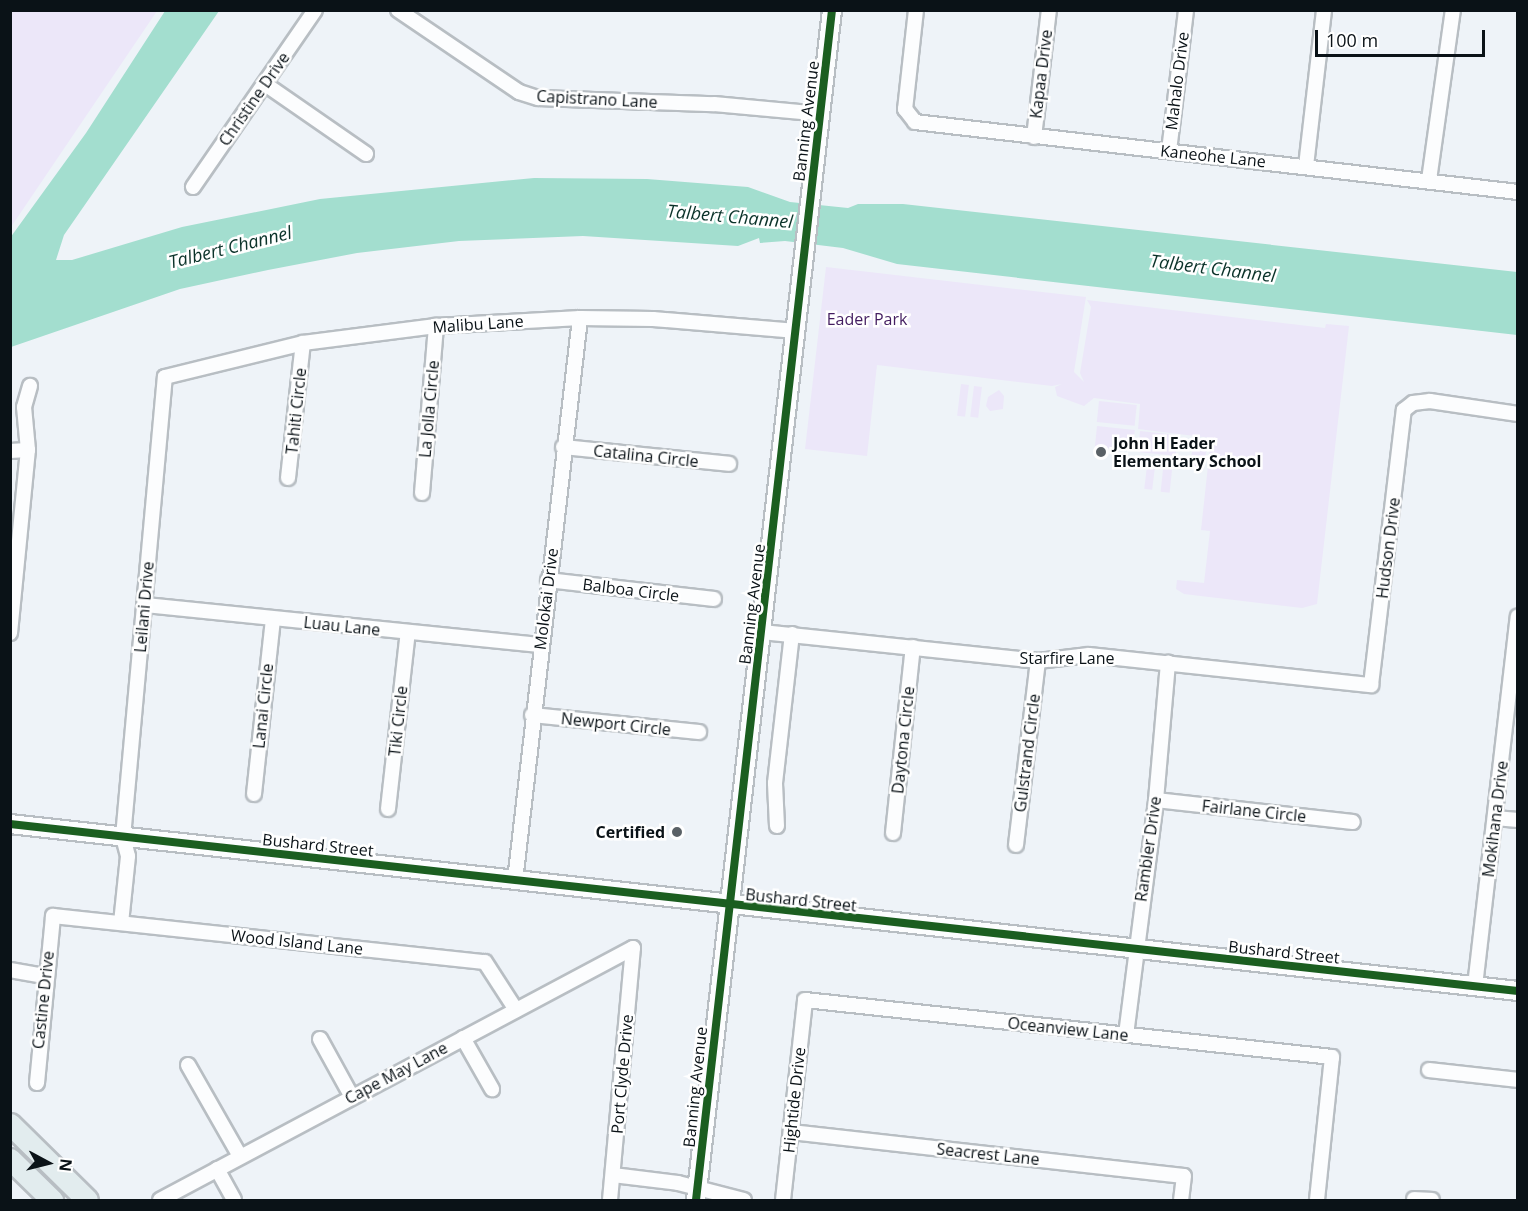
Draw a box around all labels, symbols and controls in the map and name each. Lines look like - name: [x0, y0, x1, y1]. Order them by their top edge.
- scale bar: [1318, 18, 1488, 56]
- street label: Kapaa Drive: [1026, 28, 1056, 120]
- text: 100 m: [1326, 28, 1378, 52]
- street label: Mahalo Drive: [1161, 31, 1193, 131]
- street label: Christine Drive: [215, 48, 293, 150]
- street label: Banning Avenue: [789, 60, 823, 182]
- street label: Capistrano Lane: [536, 86, 658, 112]
- street label: Kaneohe Lane: [1159, 141, 1267, 171]
- water label: Talbert Channel: [666, 200, 794, 232]
- water label: Talbert Channel: [166, 221, 294, 273]
- water label: Talbert Channel: [1149, 250, 1277, 286]
- park label: Eader Park: [827, 309, 907, 329]
- street label: Malibu Lane: [432, 311, 524, 337]
- street label: La Jolla Circle: [415, 359, 443, 459]
- street label: Tahiti Circle: [282, 367, 310, 455]
- place label: John H Eader Elementary School: [1113, 433, 1261, 471]
- street label: Catalina Circle: [592, 441, 700, 471]
- marker: John H Eader Elementary School: [1094, 445, 1108, 459]
- street label: Hudson Drive: [1372, 496, 1404, 600]
- street label: Banning Avenue: [735, 543, 769, 665]
- street label: Molokai Drive: [530, 547, 562, 651]
- street label: Leilani Drive: [130, 561, 158, 653]
- street label: Balboa Circle: [582, 575, 680, 605]
- street label: Luau Lane: [303, 612, 381, 640]
- street label: Starfire Lane: [1019, 648, 1115, 668]
- street label: Lanai Circle: [249, 662, 277, 750]
- street label: Tiki Circle: [385, 685, 411, 757]
- street label: Daytona Circle: [888, 685, 918, 795]
- street label: Gulstrand Circle: [1010, 693, 1044, 813]
- street label: Newport Circle: [560, 709, 672, 739]
- street label: Mokihana Drive: [1478, 760, 1512, 878]
- street label: Rambler Drive: [1131, 795, 1165, 903]
- street label: Fairlane Circle: [1201, 796, 1307, 826]
- place label: Certified: [596, 822, 665, 842]
- marker: Certified: [670, 825, 684, 839]
- street label: Bushard Street: [261, 830, 375, 860]
- street label: Bushard Street: [744, 885, 858, 915]
- street label: Wood Island Lane: [230, 926, 364, 958]
- street label: Bushard Street: [1227, 937, 1341, 967]
- street label: Castine Drive: [28, 950, 58, 1050]
- street label: Port Clyde Drive: [607, 1013, 637, 1135]
- street label: Oceanview Lane: [1007, 1013, 1129, 1045]
- street label: Banning Avenue: [679, 1026, 711, 1148]
- street label: Cape May Lane: [341, 1038, 451, 1108]
- street label: Hightide Drive: [779, 1046, 809, 1154]
- north arrow: [18, 1133, 78, 1193]
- street label: Seacrest Lane: [936, 1139, 1040, 1169]
- text: N: [54, 1157, 78, 1173]

